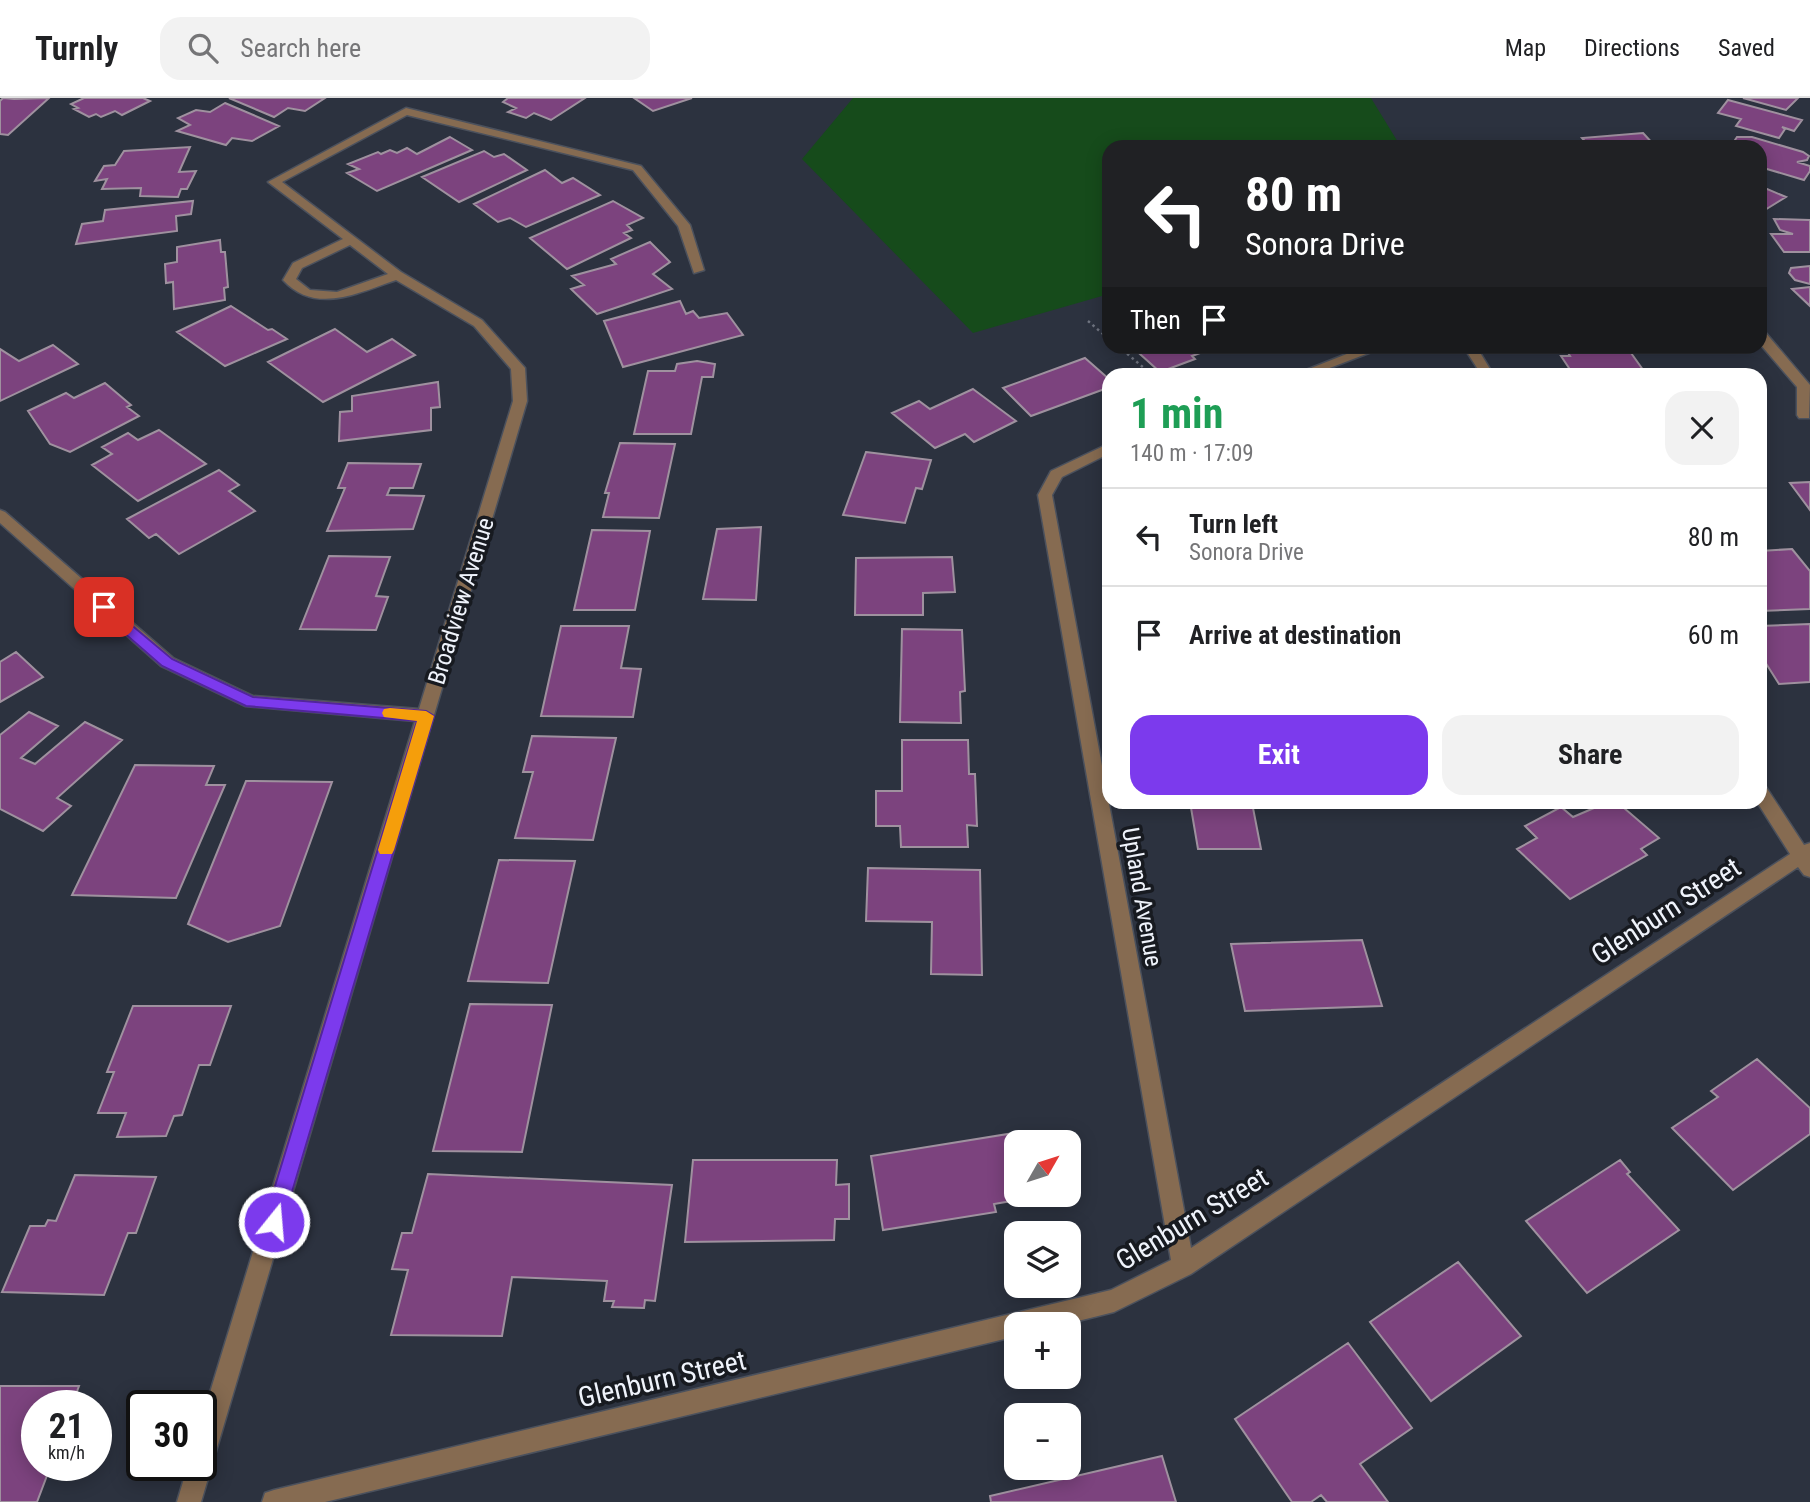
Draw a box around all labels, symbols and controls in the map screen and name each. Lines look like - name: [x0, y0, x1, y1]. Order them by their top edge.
- search box: [160, 17, 650, 80]
- text: Turnly: [35, 29, 118, 68]
- icon: search: [184, 29, 222, 67]
- text: Search here: [240, 33, 361, 63]
- text: Map: [1505, 34, 1546, 62]
- text: Directions: [1584, 34, 1680, 62]
- text: Saved: [1718, 34, 1775, 62]
- text: 80 m: [1245, 166, 1342, 223]
- icon: left: [1130, 168, 1221, 259]
- text: Sonora Drive: [1245, 225, 1405, 263]
- icon: arrive: [1195, 301, 1233, 339]
- text: Then: [1130, 305, 1181, 335]
- text: 1 min: [1130, 389, 1223, 438]
- button: close: [1665, 391, 1739, 465]
- text: 140 m · 17:09: [1130, 440, 1254, 467]
- text: Turn left: [1189, 509, 1278, 539]
- street label: Broadview Avenue: [422, 514, 500, 688]
- icon: left: [1130, 518, 1168, 556]
- text: 80 m: [1688, 522, 1739, 552]
- text: Sonora Drive: [1189, 539, 1304, 566]
- pin: [74, 577, 134, 637]
- icon: arrive: [85, 588, 123, 626]
- icon: arrive: [1130, 616, 1168, 654]
- text: Arrive at destination: [1189, 620, 1401, 650]
- text: 60 m: [1688, 620, 1739, 650]
- button: Exit: [1130, 715, 1428, 795]
- button: Share: [1442, 715, 1739, 795]
- street label: Upland Avenue: [1116, 825, 1168, 969]
- street label: Glenburn Street: [1585, 851, 1747, 971]
- north arrow: [1004, 1130, 1082, 1208]
- map controls: [1004, 1130, 1081, 1480]
- street label: Glenburn Street: [1110, 1161, 1274, 1277]
- position arrow: [237, 1185, 311, 1259]
- button: layers: [1004, 1221, 1081, 1298]
- button: +: [1004, 1312, 1081, 1389]
- street label: Glenburn Street: [575, 1344, 749, 1414]
- speed limit sign: 30: [126, 1390, 217, 1481]
- button: −: [1004, 1403, 1081, 1480]
- text: 21: [49, 1406, 84, 1447]
- text: km/h: [48, 1442, 85, 1463]

